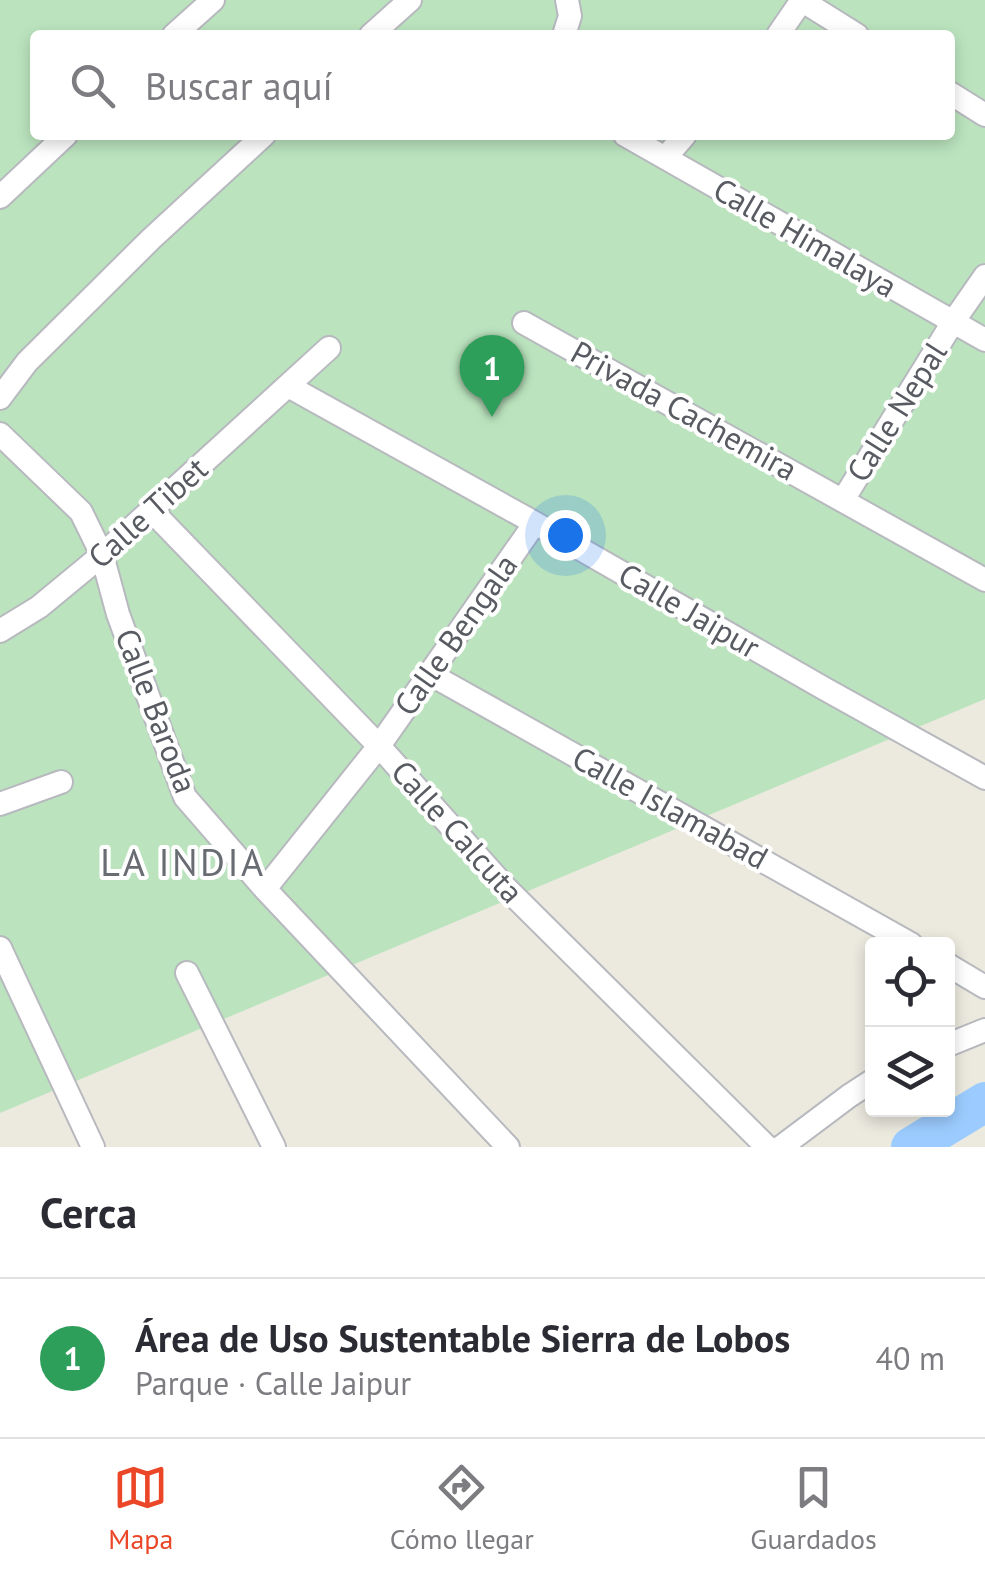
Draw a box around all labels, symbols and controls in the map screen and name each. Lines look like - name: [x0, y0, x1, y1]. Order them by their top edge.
- search box: [30, 30, 955, 140]
- icon: search: [65, 58, 120, 113]
- text: Buscar aquí: [145, 61, 333, 110]
- street label: Calle Himalaya: [706, 168, 905, 307]
- street label: Privada Cachemira: [564, 331, 805, 490]
- street label: Calle Nepal: [837, 333, 956, 489]
- pin: 1: [460, 334, 524, 417]
- street label: Calle Tibet: [79, 447, 216, 577]
- your location: [540, 510, 591, 561]
- street label: Calle Bengala: [384, 545, 526, 723]
- street label: Calle Jaipur: [611, 553, 768, 667]
- street label: Calle Baroda: [106, 622, 207, 799]
- street label: Calle Islamabad: [565, 736, 776, 878]
- street label: Calle Calcuta: [382, 751, 533, 912]
- district label: LA INDIA: [100, 837, 266, 886]
- map controls: [865, 937, 955, 1117]
- button: locate: [865, 937, 955, 1027]
- button: layers: [865, 1027, 955, 1117]
- text: Cerca: [40, 1185, 137, 1240]
- text: Área de Uso Sustentable Sierra de Lobos: [135, 1313, 790, 1362]
- text: 1: [63, 1337, 82, 1379]
- text: 40 m: [876, 1337, 945, 1379]
- text: Parque · Calle Jaipur: [135, 1362, 411, 1404]
- tab: Mapa: [108, 1460, 173, 1557]
- tab: Cómo llegar: [390, 1460, 534, 1557]
- tab: Guardados: [750, 1460, 877, 1557]

